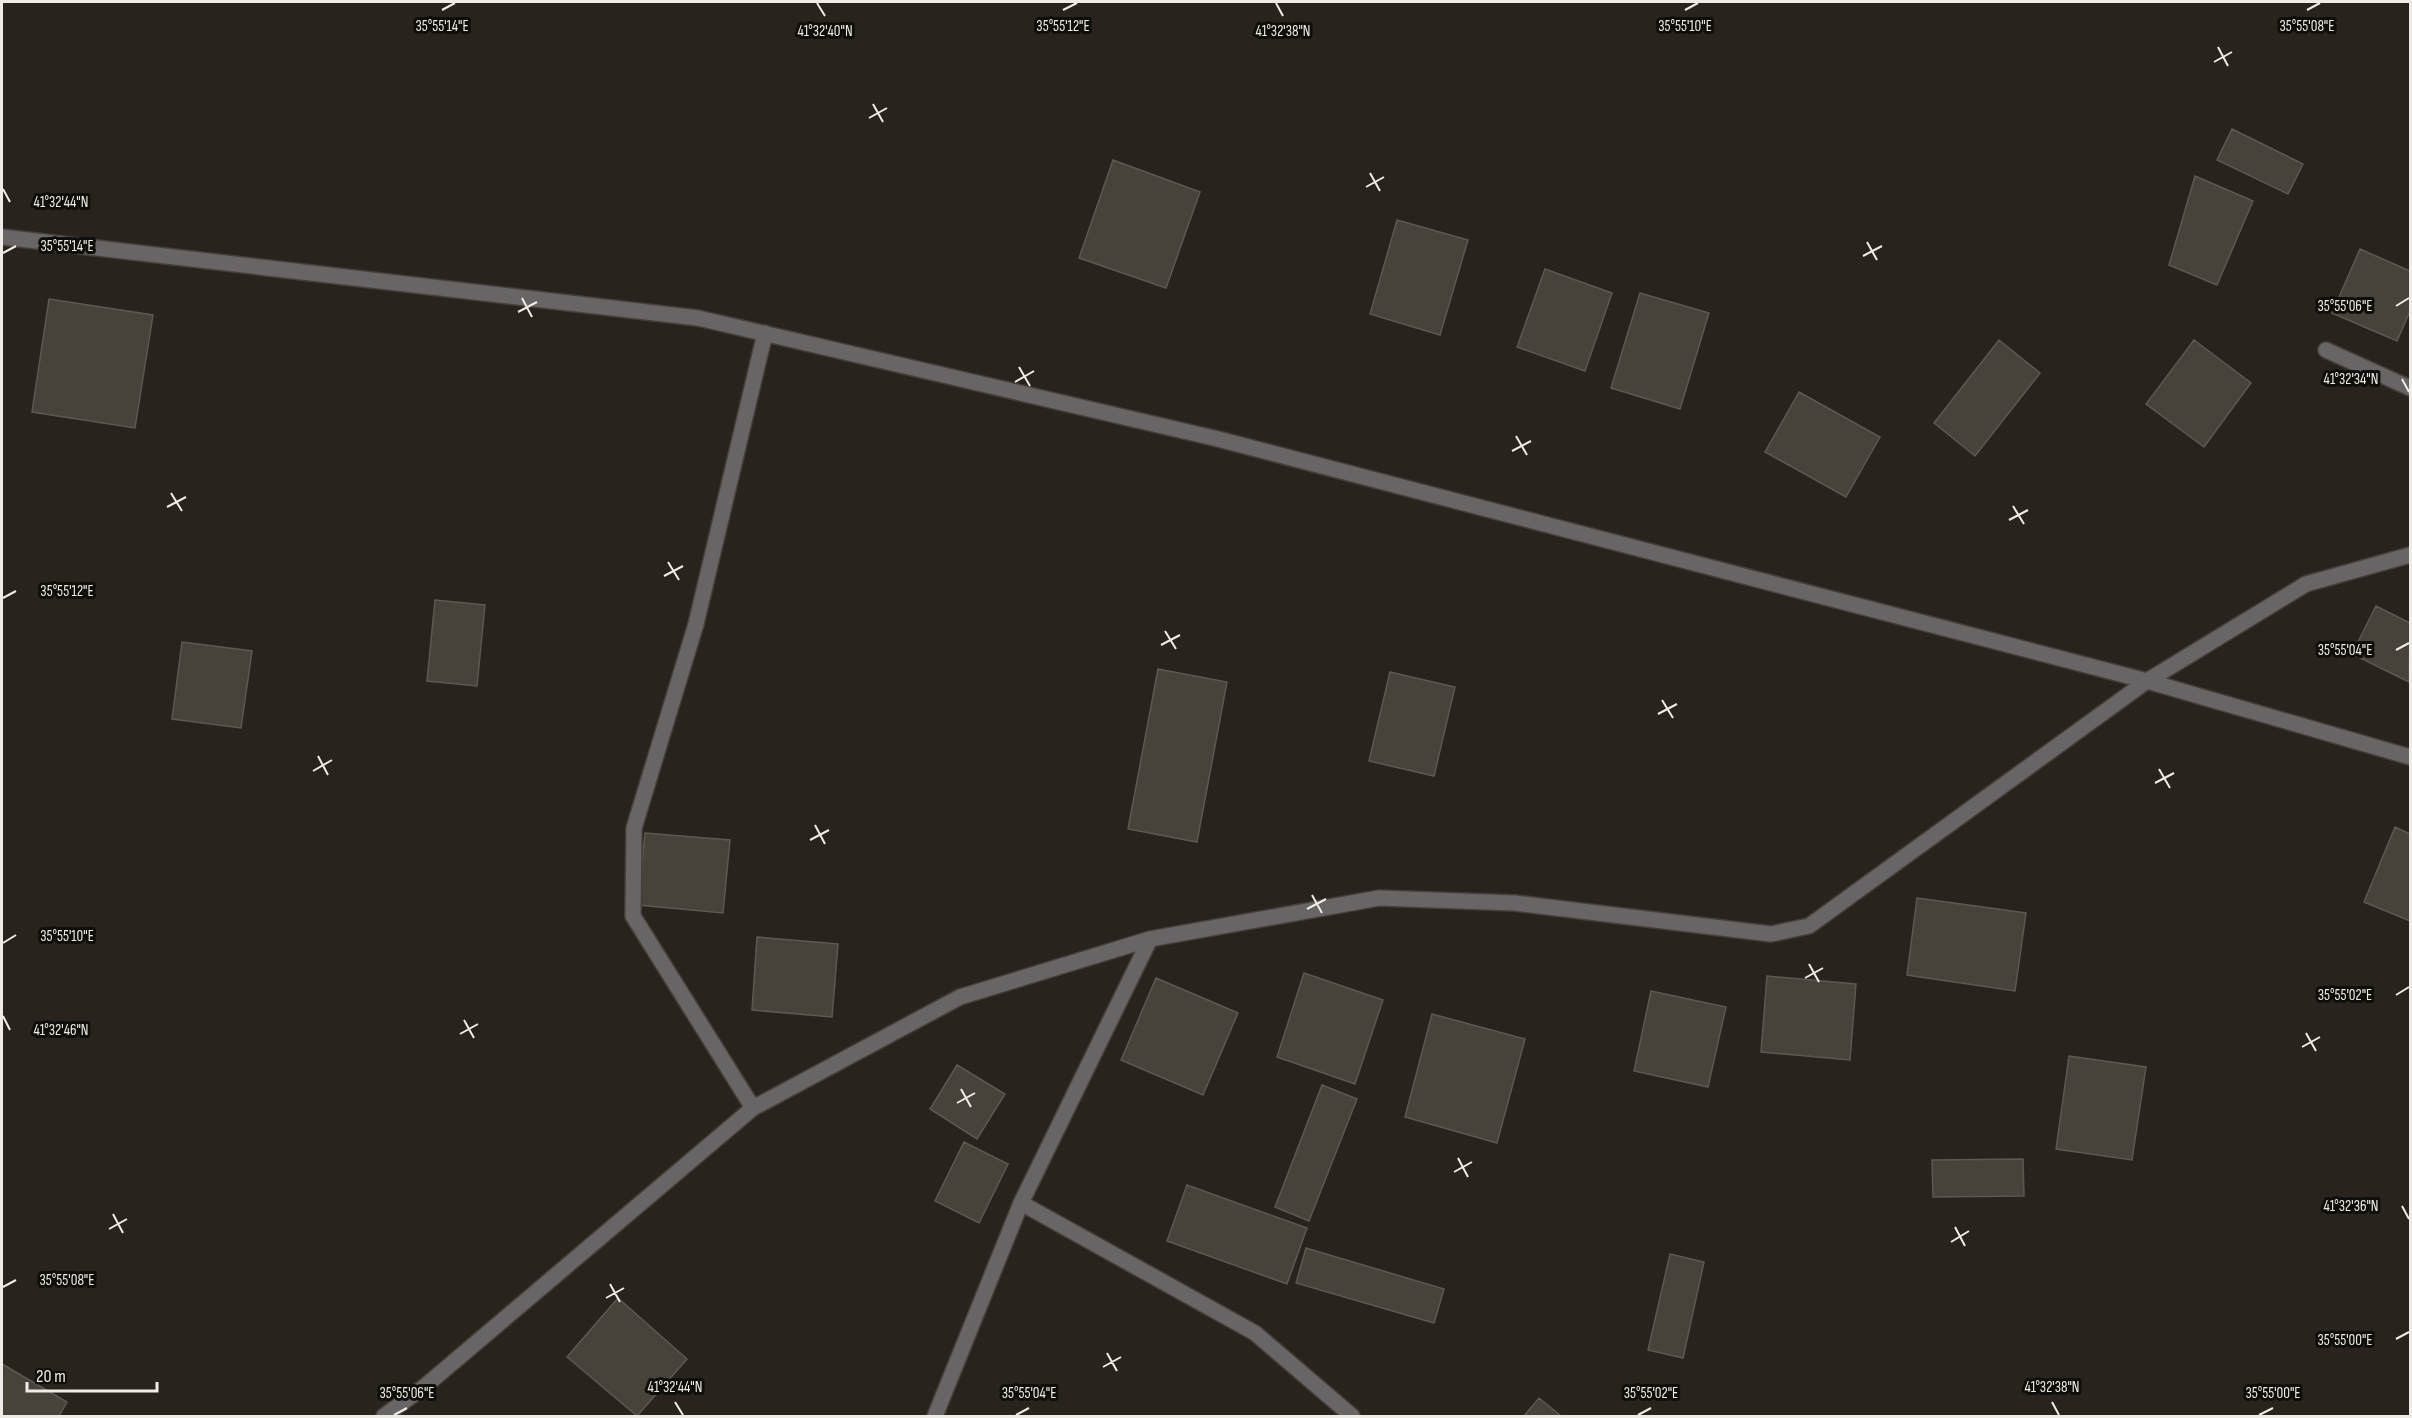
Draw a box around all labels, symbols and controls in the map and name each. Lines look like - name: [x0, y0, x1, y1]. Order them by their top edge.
- text: 35°55'14"E: [415, 17, 469, 36]
- text: 35°55'12"E: [1036, 17, 1090, 36]
- text: 35°55'10"E: [1658, 17, 1712, 36]
- text: 35°55'08"E: [2280, 17, 2334, 36]
- text: 41°32'40"N: [797, 22, 853, 41]
- text: 41°32'38"N: [1256, 22, 1310, 41]
- text: 41°32'44"N: [34, 193, 88, 212]
- text: 35°55'14"E: [40, 237, 94, 256]
- text: 35°55'06"E: [2318, 297, 2372, 316]
- text: 41°32'34"N: [2324, 370, 2378, 389]
- text: 35°55'12"E: [40, 582, 94, 601]
- text: 35°55'04"E: [2318, 641, 2372, 660]
- text: 35°55'10"E: [40, 927, 94, 946]
- text: 35°55'02"E: [2318, 986, 2372, 1005]
- text: 41°32'46"N: [33, 1021, 89, 1040]
- text: 41°32'36"N: [2323, 1197, 2379, 1216]
- text: 35°55'08"E: [40, 1271, 94, 1290]
- text: 35°55'00"E: [2317, 1331, 2373, 1350]
- scale bar: [27, 1355, 158, 1393]
- text: 20 m: [36, 1366, 66, 1387]
- text: 41°32'44"N: [648, 1378, 702, 1397]
- text: 41°32'38"N: [2025, 1378, 2079, 1397]
- text: 35°55'06"E: [380, 1384, 434, 1403]
- text: 35°55'04"E: [1002, 1384, 1056, 1403]
- text: 35°55'02"E: [1624, 1384, 1678, 1403]
- text: 35°55'00"E: [2245, 1384, 2301, 1403]

